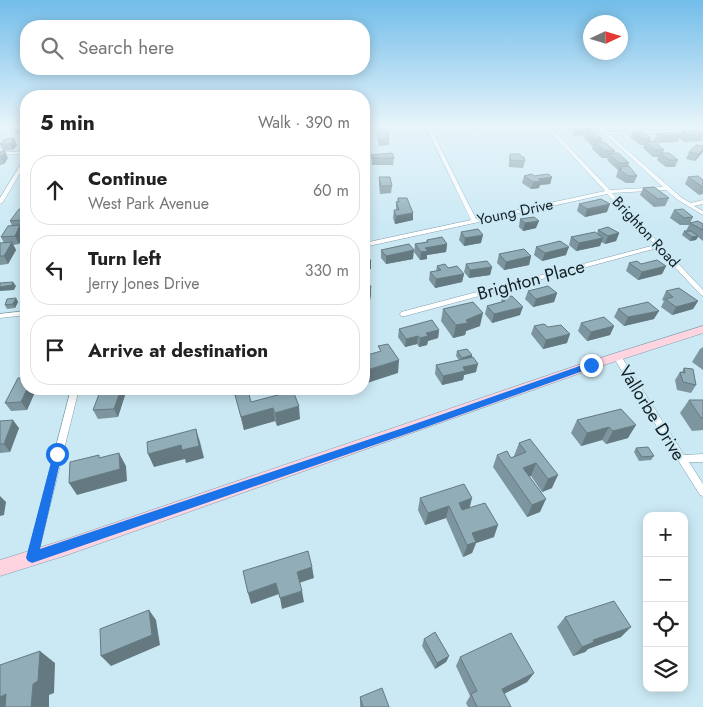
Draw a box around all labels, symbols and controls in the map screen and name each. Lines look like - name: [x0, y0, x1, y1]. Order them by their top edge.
- north arrow: [583, 15, 628, 60]
- search box: [20, 20, 370, 75]
- icon: search: [38, 34, 66, 62]
- text: Search here: [78, 34, 174, 61]
- text: 5 min: [40, 108, 95, 138]
- text: Walk · 390 m: [258, 111, 350, 134]
- text: Continue: [88, 165, 167, 192]
- icon: ahead: [41, 176, 69, 204]
- text: 60 m: [313, 179, 349, 202]
- street label: Brighton Road: [607, 191, 685, 273]
- text: West Park Avenue: [88, 192, 209, 215]
- street label: Young Drive: [475, 193, 555, 231]
- text: Turn left: [88, 245, 161, 272]
- street label: Brighton Place: [474, 253, 588, 307]
- icon: left: [41, 256, 69, 284]
- text: 330 m: [305, 259, 349, 282]
- text: Jerry Jones Drive: [88, 272, 199, 295]
- icon: arrive: [41, 336, 69, 364]
- text: Arrive at destination: [88, 337, 268, 364]
- route end: [580, 354, 603, 377]
- street label: Vallorbe Drive: [612, 360, 692, 466]
- route start: [46, 443, 69, 466]
- map controls: [643, 512, 688, 692]
- button: +: [643, 512, 688, 557]
- button: −: [643, 557, 688, 602]
- button: locate: [643, 602, 688, 647]
- button: layers: [643, 647, 688, 692]

